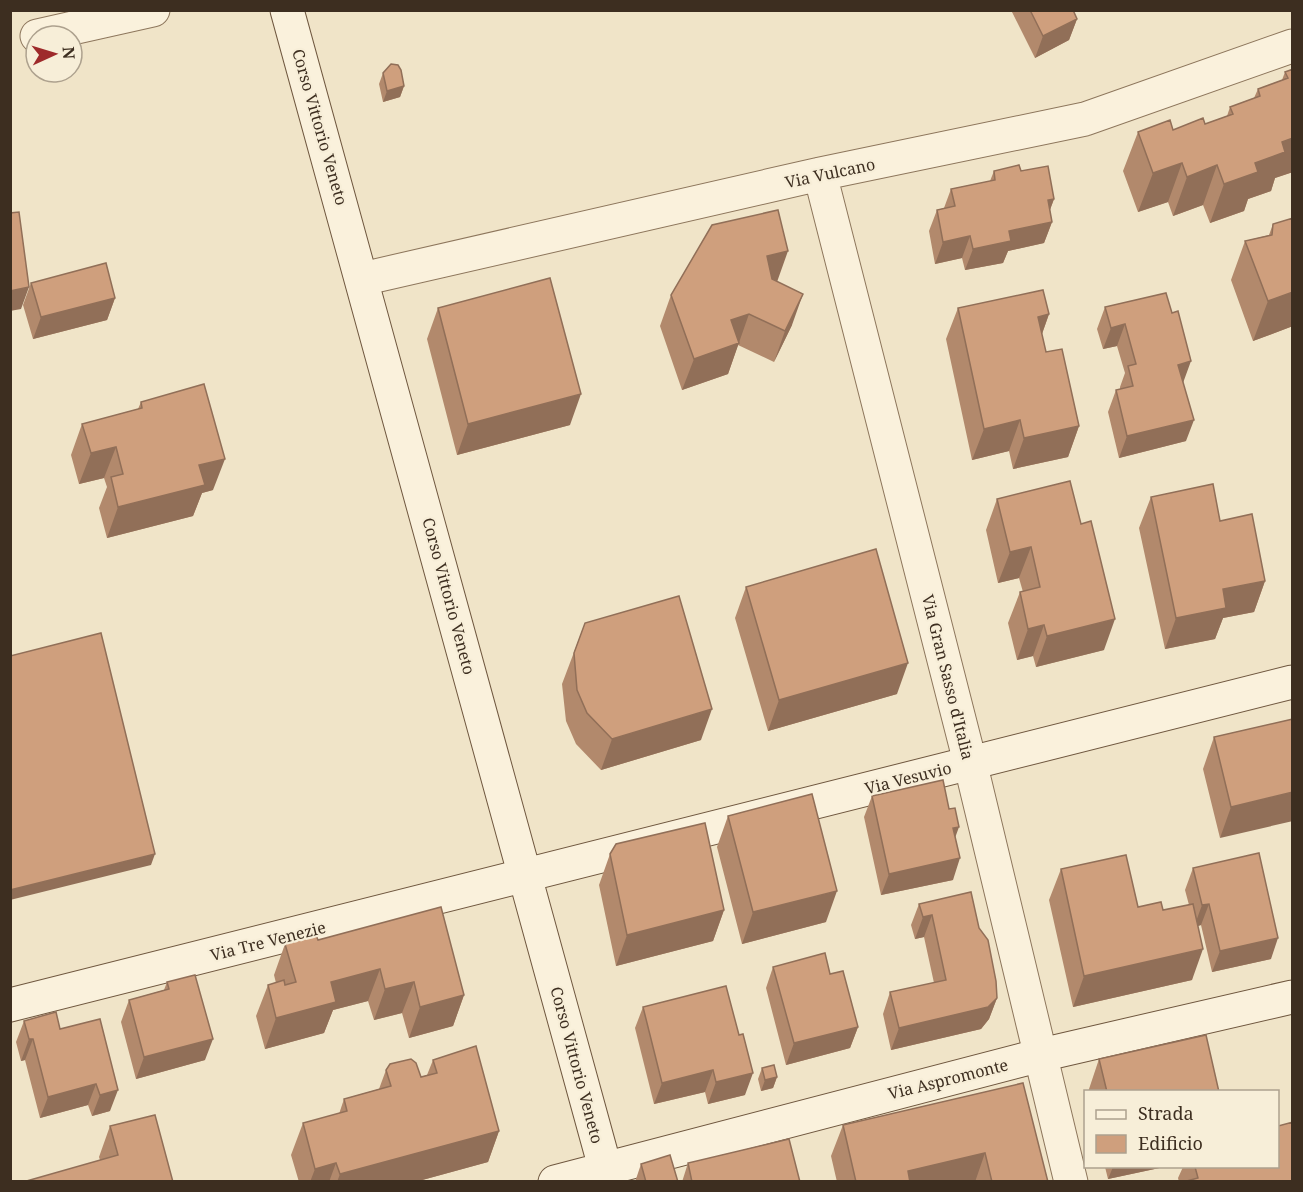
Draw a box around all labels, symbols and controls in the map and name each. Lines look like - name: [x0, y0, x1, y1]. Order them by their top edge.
- north arrow: [24, 24, 84, 84]
- text: N: [58, 46, 80, 60]
- street label: Corso Vittorio Veneto: [287, 46, 353, 208]
- street label: Via Vulcano: [783, 153, 877, 193]
- street label: Corso Vittorio Veneto: [417, 515, 481, 677]
- street label: Via Gran Sasso d'Italia: [917, 592, 979, 762]
- street label: Via Vesuvio: [862, 757, 954, 799]
- street label: Via Tre Venezie: [208, 916, 328, 966]
- street label: Corso Vittorio Veneto: [545, 984, 609, 1146]
- street label: Via Aspromonte: [886, 1053, 1010, 1105]
- legend: [1084, 1090, 1279, 1168]
- text: Strada: [1138, 1101, 1194, 1125]
- text: Edificio: [1138, 1131, 1203, 1155]

